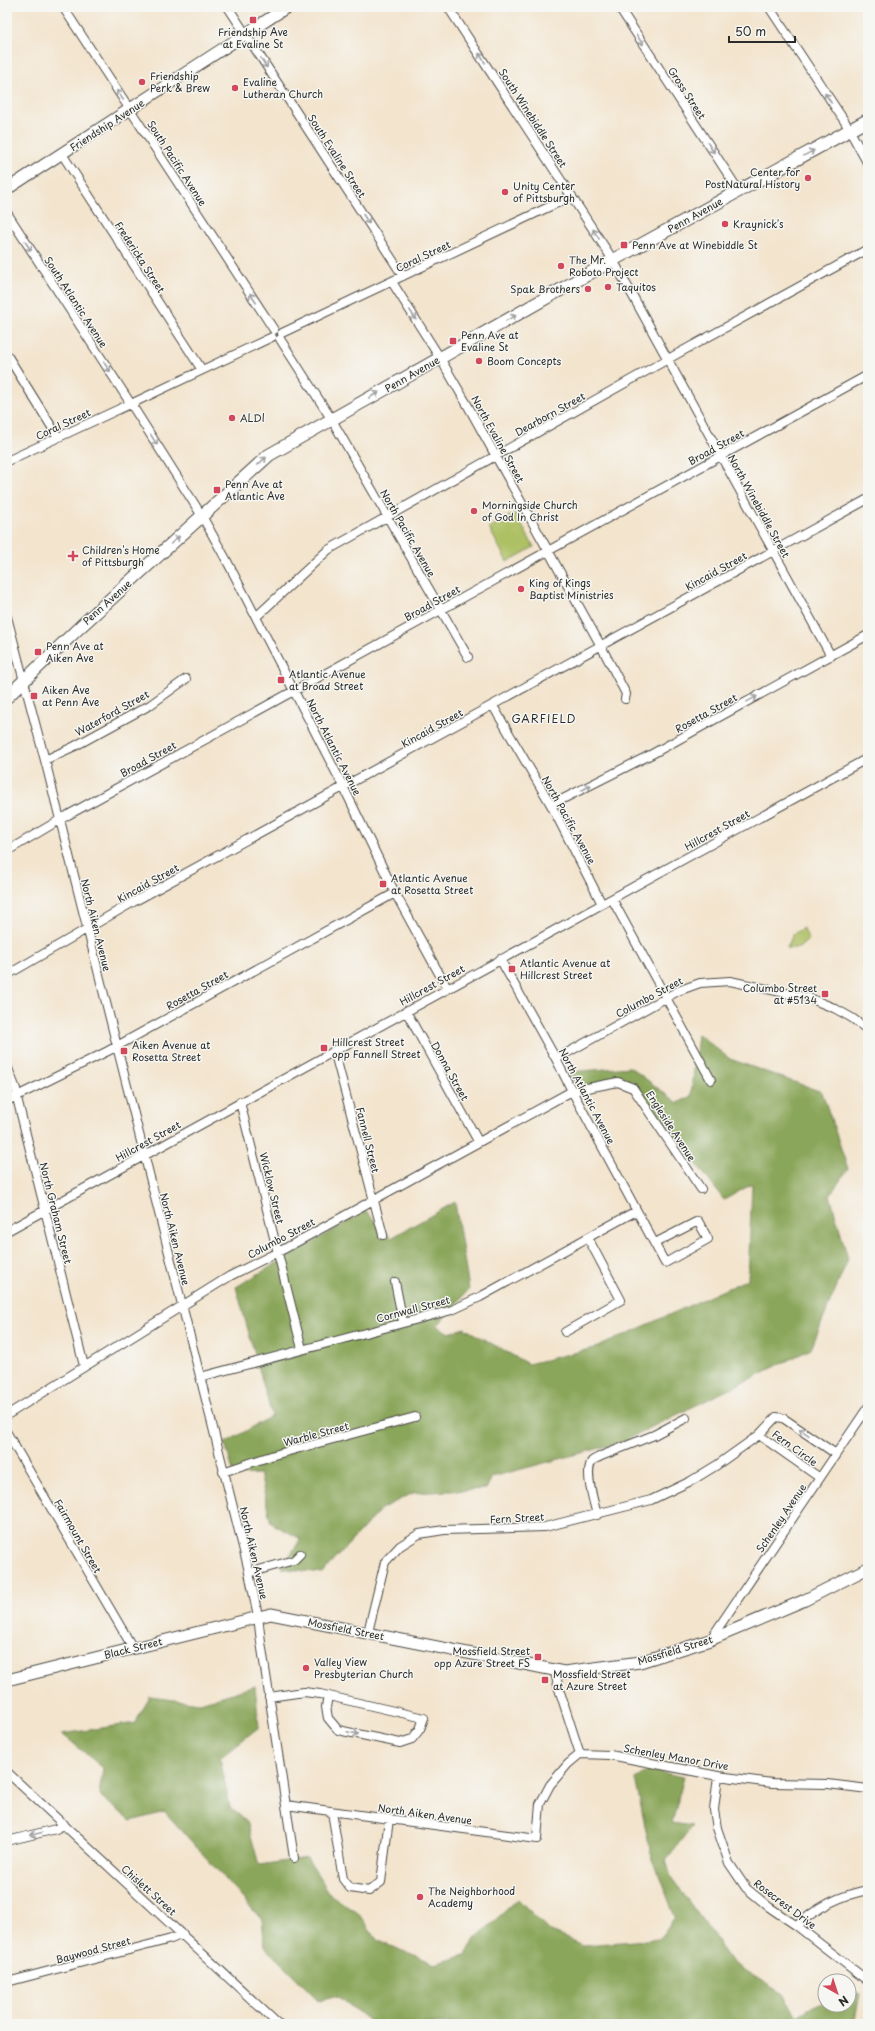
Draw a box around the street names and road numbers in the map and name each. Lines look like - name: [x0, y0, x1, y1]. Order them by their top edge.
- street label: Gross Street: [665, 64, 710, 122]
- street label: South Winebiddle Street: [496, 65, 571, 170]
- street label: Friendship Avenue: [67, 95, 147, 154]
- street label: South Evaline Street: [305, 111, 370, 200]
- street label: South Pacific Avenue: [144, 117, 211, 209]
- street label: Penn Avenue: [664, 193, 726, 236]
- street label: Fredericka Street: [112, 218, 169, 295]
- street label: Coral Street: [393, 236, 453, 275]
- street label: South Atlantic Avenue: [41, 253, 112, 351]
- street label: Penn Avenue: [382, 352, 442, 395]
- street label: Dearborn Street: [512, 388, 588, 439]
- street label: North Evaline Street: [468, 393, 529, 485]
- street label: Coral Street: [33, 404, 93, 443]
- street label: Broad Street: [685, 425, 747, 468]
- street label: North Winebiddle Street: [725, 451, 794, 560]
- street label: North Pacific Avenue: [377, 486, 440, 580]
- street label: Kincaid Street: [682, 547, 749, 594]
- street label: Penn Avenue: [79, 575, 135, 628]
- street label: Broad Street: [401, 581, 463, 624]
- street label: Waterford Street: [72, 686, 151, 739]
- street label: Rosetta Street: [672, 689, 739, 736]
- street label: North Atlantic Avenue: [303, 696, 366, 798]
- street label: Kincaid Street: [398, 704, 465, 751]
- street label: Broad Street: [117, 737, 179, 780]
- street label: North Pacific Avenue: [539, 773, 600, 867]
- street label: Hillcrest Street: [682, 805, 752, 854]
- street label: Kincaid Street: [114, 859, 181, 906]
- street label: North Aiken Avenue: [78, 877, 115, 973]
- street label: Hillcrest Street: [397, 960, 467, 1009]
- street label: Rosetta Street: [163, 966, 230, 1013]
- street label: Columbo Street: [612, 972, 685, 1021]
- street label: Donna Street: [428, 1038, 473, 1103]
- street label: North Atlantic Avenue: [556, 1045, 619, 1147]
- street label: Engleside Avenue: [643, 1087, 700, 1164]
- street label: Fannell Street: [353, 1105, 384, 1174]
- street label: Hillcrest Street: [113, 1116, 183, 1165]
- street label: Wicklow Street: [256, 1151, 289, 1225]
- street label: North Graham Street: [37, 1161, 76, 1265]
- street label: North Aiken Avenue: [157, 1191, 194, 1287]
- street label: Columbo Street: [244, 1213, 317, 1262]
- street label: Cornwall Street: [374, 1291, 451, 1326]
- street label: Warble Street: [282, 1418, 350, 1449]
- street label: Fern Circle: [770, 1426, 821, 1469]
- street label: Schenley Avenue: [752, 1480, 809, 1555]
- street label: Fairmount Street: [51, 1496, 106, 1575]
- street label: North Aiken Avenue: [236, 1505, 273, 1601]
- street label: Fern Street: [489, 1509, 545, 1526]
- street label: Mossfield Street: [307, 1614, 386, 1643]
- street label: Mossfield Street: [636, 1631, 714, 1668]
- street label: Black Street: [102, 1633, 164, 1662]
- street label: Schenley Manor Drive: [622, 1740, 730, 1773]
- street label: North Aiken Avenue: [377, 1799, 474, 1828]
- street label: Chislett Street: [119, 1861, 180, 1918]
- street label: Rosecrest Drive: [751, 1875, 820, 1932]
- street label: Baywood Street: [54, 1932, 132, 1967]

